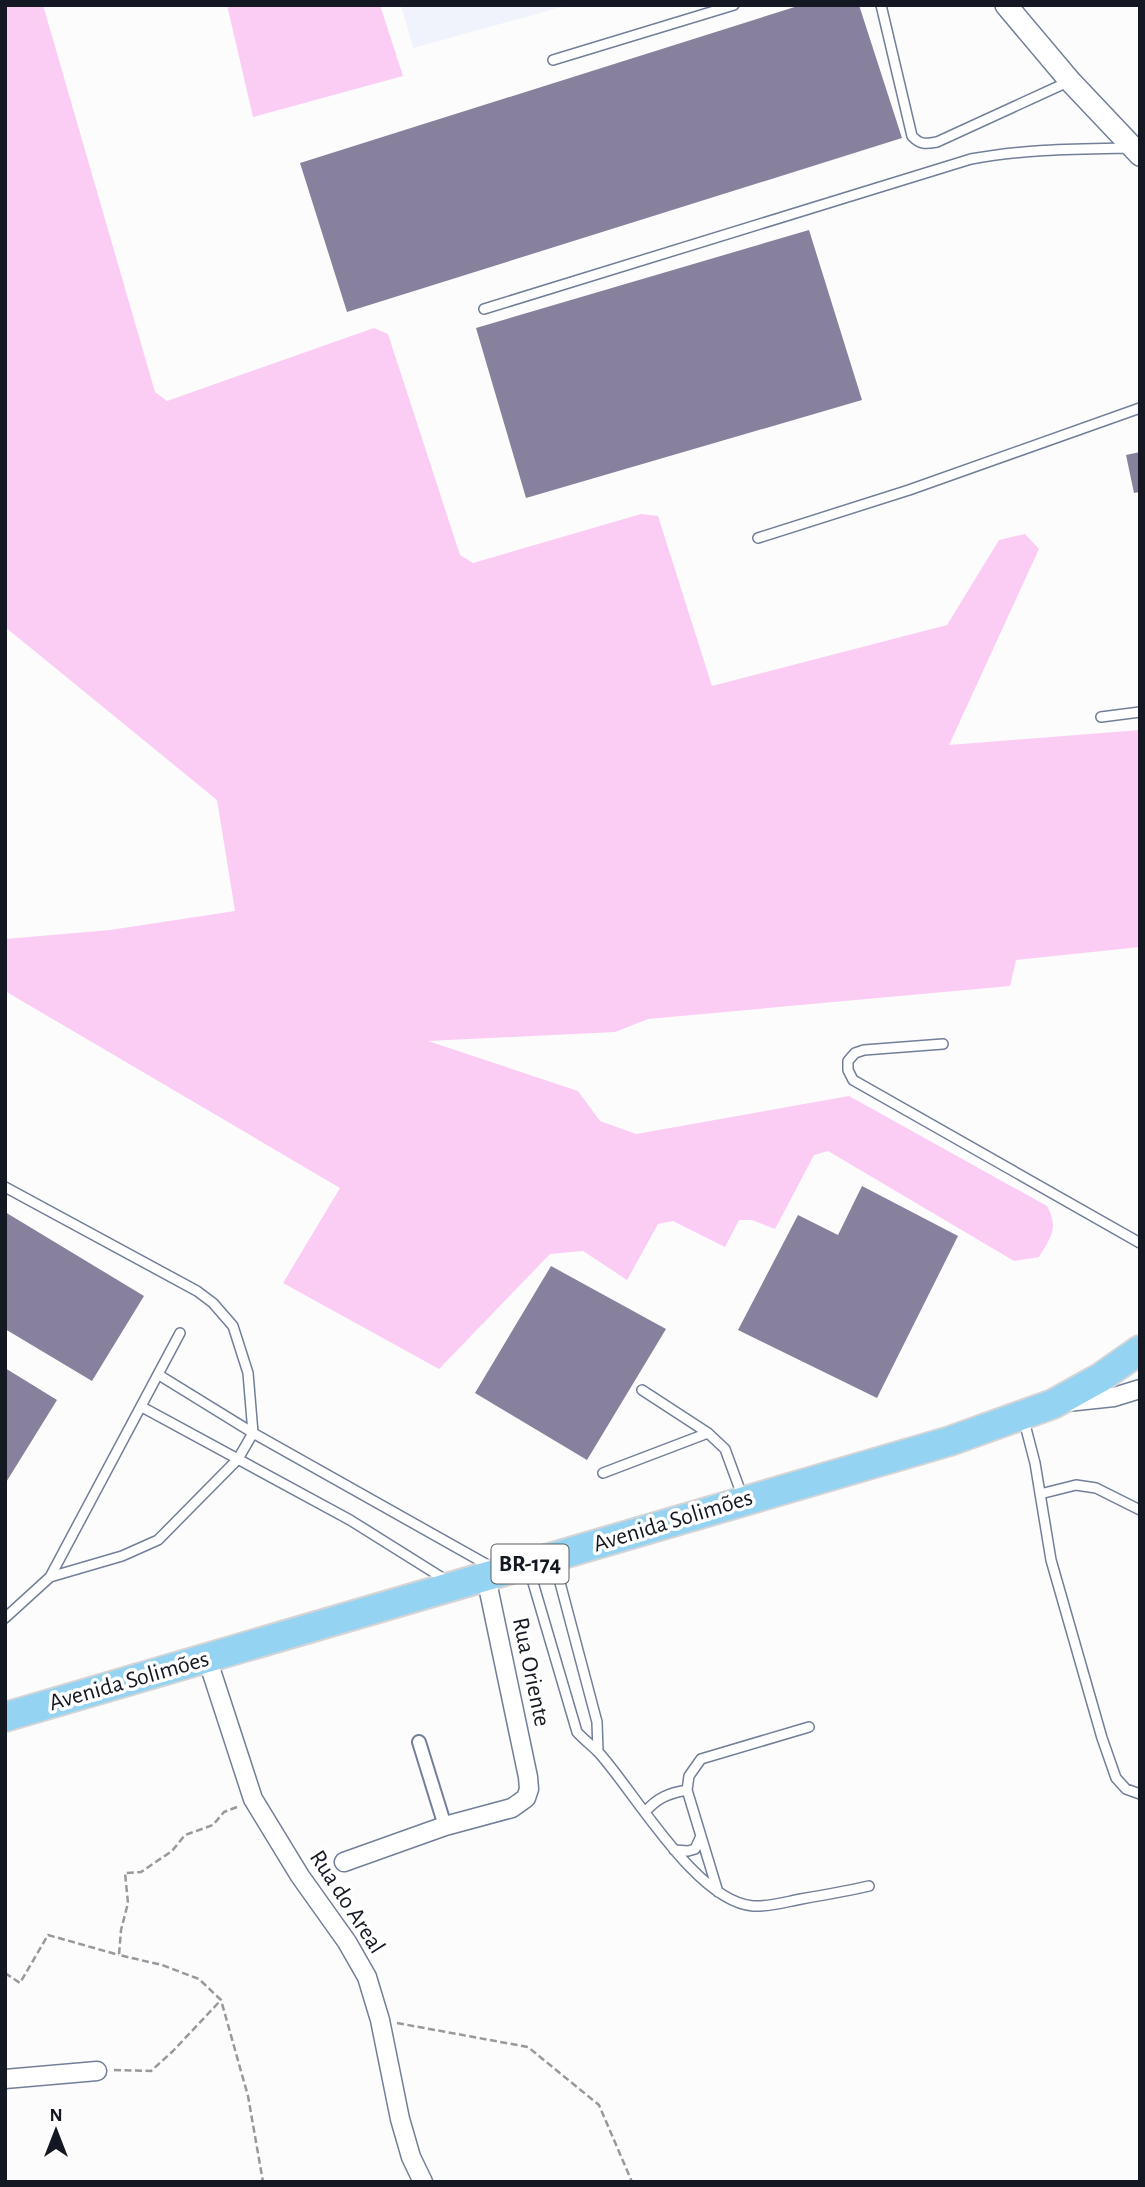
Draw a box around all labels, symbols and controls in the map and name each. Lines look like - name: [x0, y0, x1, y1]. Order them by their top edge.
- street label: Avenida Solimões: [590, 1485, 756, 1557]
- road number: BR-174: [491, 1544, 568, 1583]
- street label: Rua Oriente: [508, 1615, 554, 1729]
- street label: Avenida Solimões: [46, 1647, 212, 1715]
- street label: Rua do Areal: [305, 1846, 389, 1958]
- north arrow: [21, 2096, 91, 2166]
- text: N: [49, 2106, 63, 2125]

